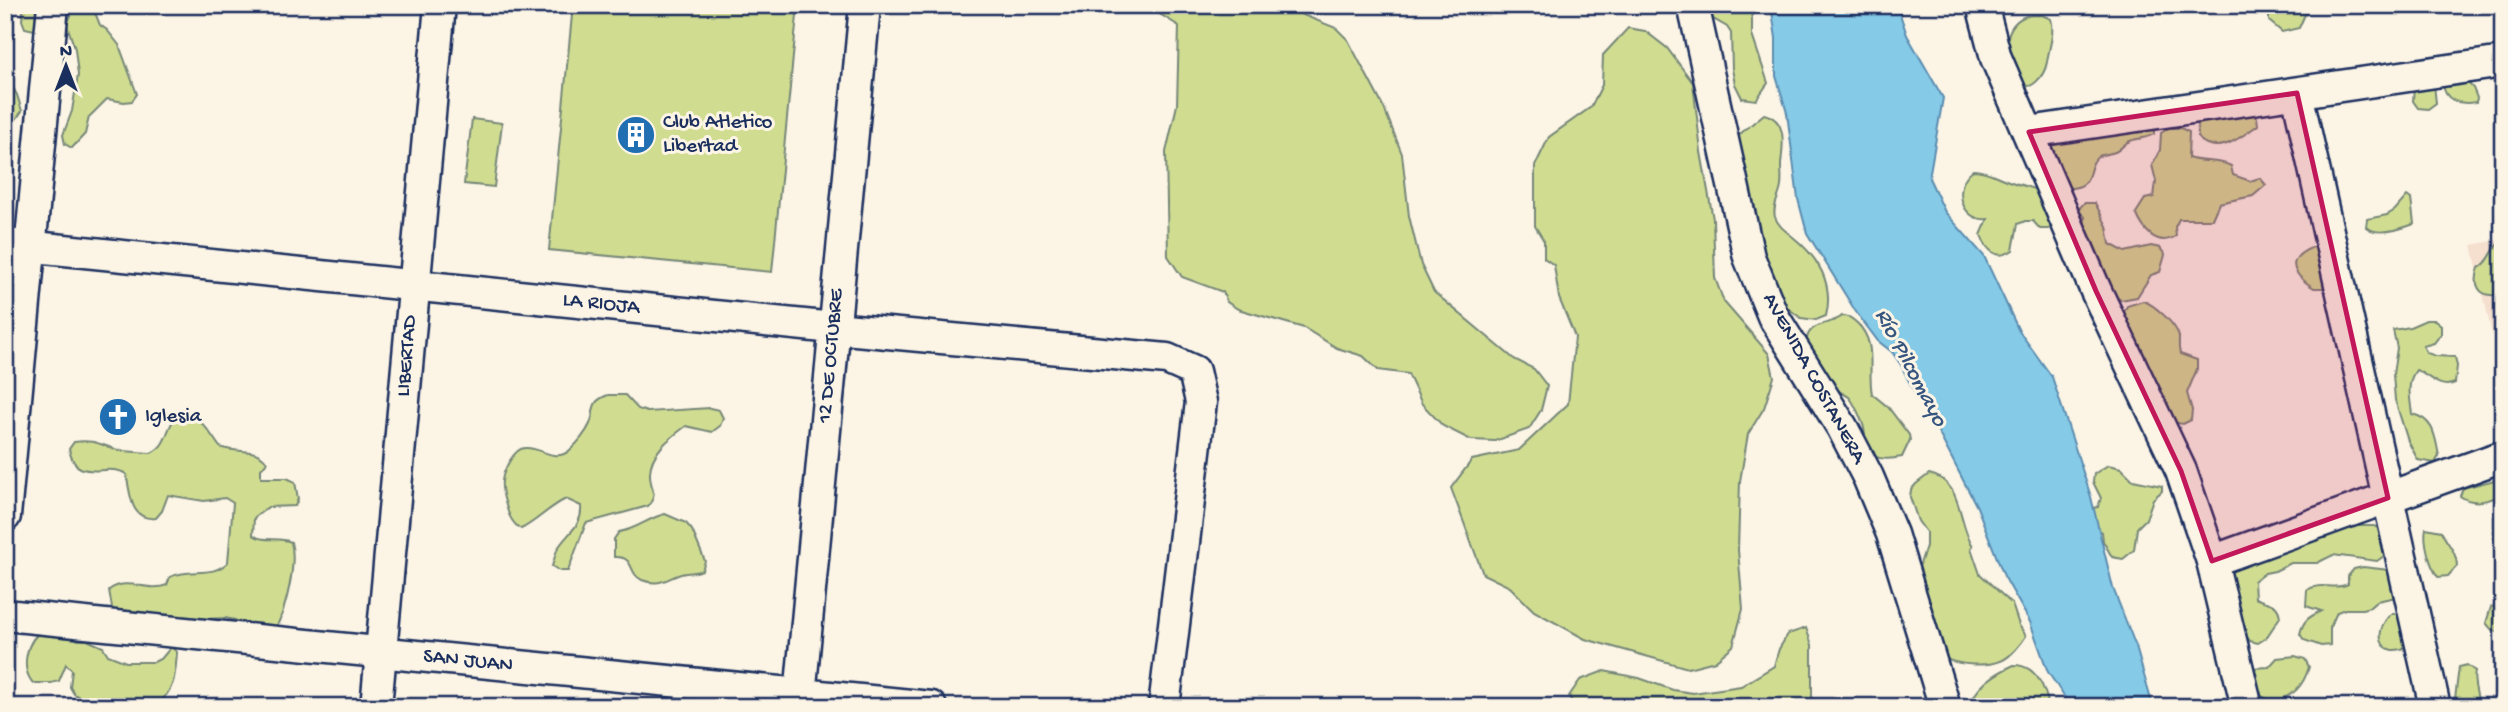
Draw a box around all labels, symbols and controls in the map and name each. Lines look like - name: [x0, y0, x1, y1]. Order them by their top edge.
- north arrow: [32, 32, 102, 102]
- text: N: [60, 41, 72, 64]
- place label: Club Atletico Libertad: [663, 111, 773, 160]
- building icon: Club Atletico Libertad: [615, 114, 657, 156]
- street label: 12 DE OCTUBRE: [814, 287, 850, 425]
- street label: LA RIOJA: [561, 289, 642, 322]
- street label: AVENIDA COSTANERA: [1756, 289, 1871, 470]
- water label: Río Pilcomayo: [1868, 305, 1953, 432]
- street label: LIBERTAD: [392, 314, 424, 398]
- church icon: Iglesia: [97, 396, 139, 438]
- place label: Iglesia: [145, 405, 203, 430]
- street label: SAN JUAN: [422, 645, 514, 679]

